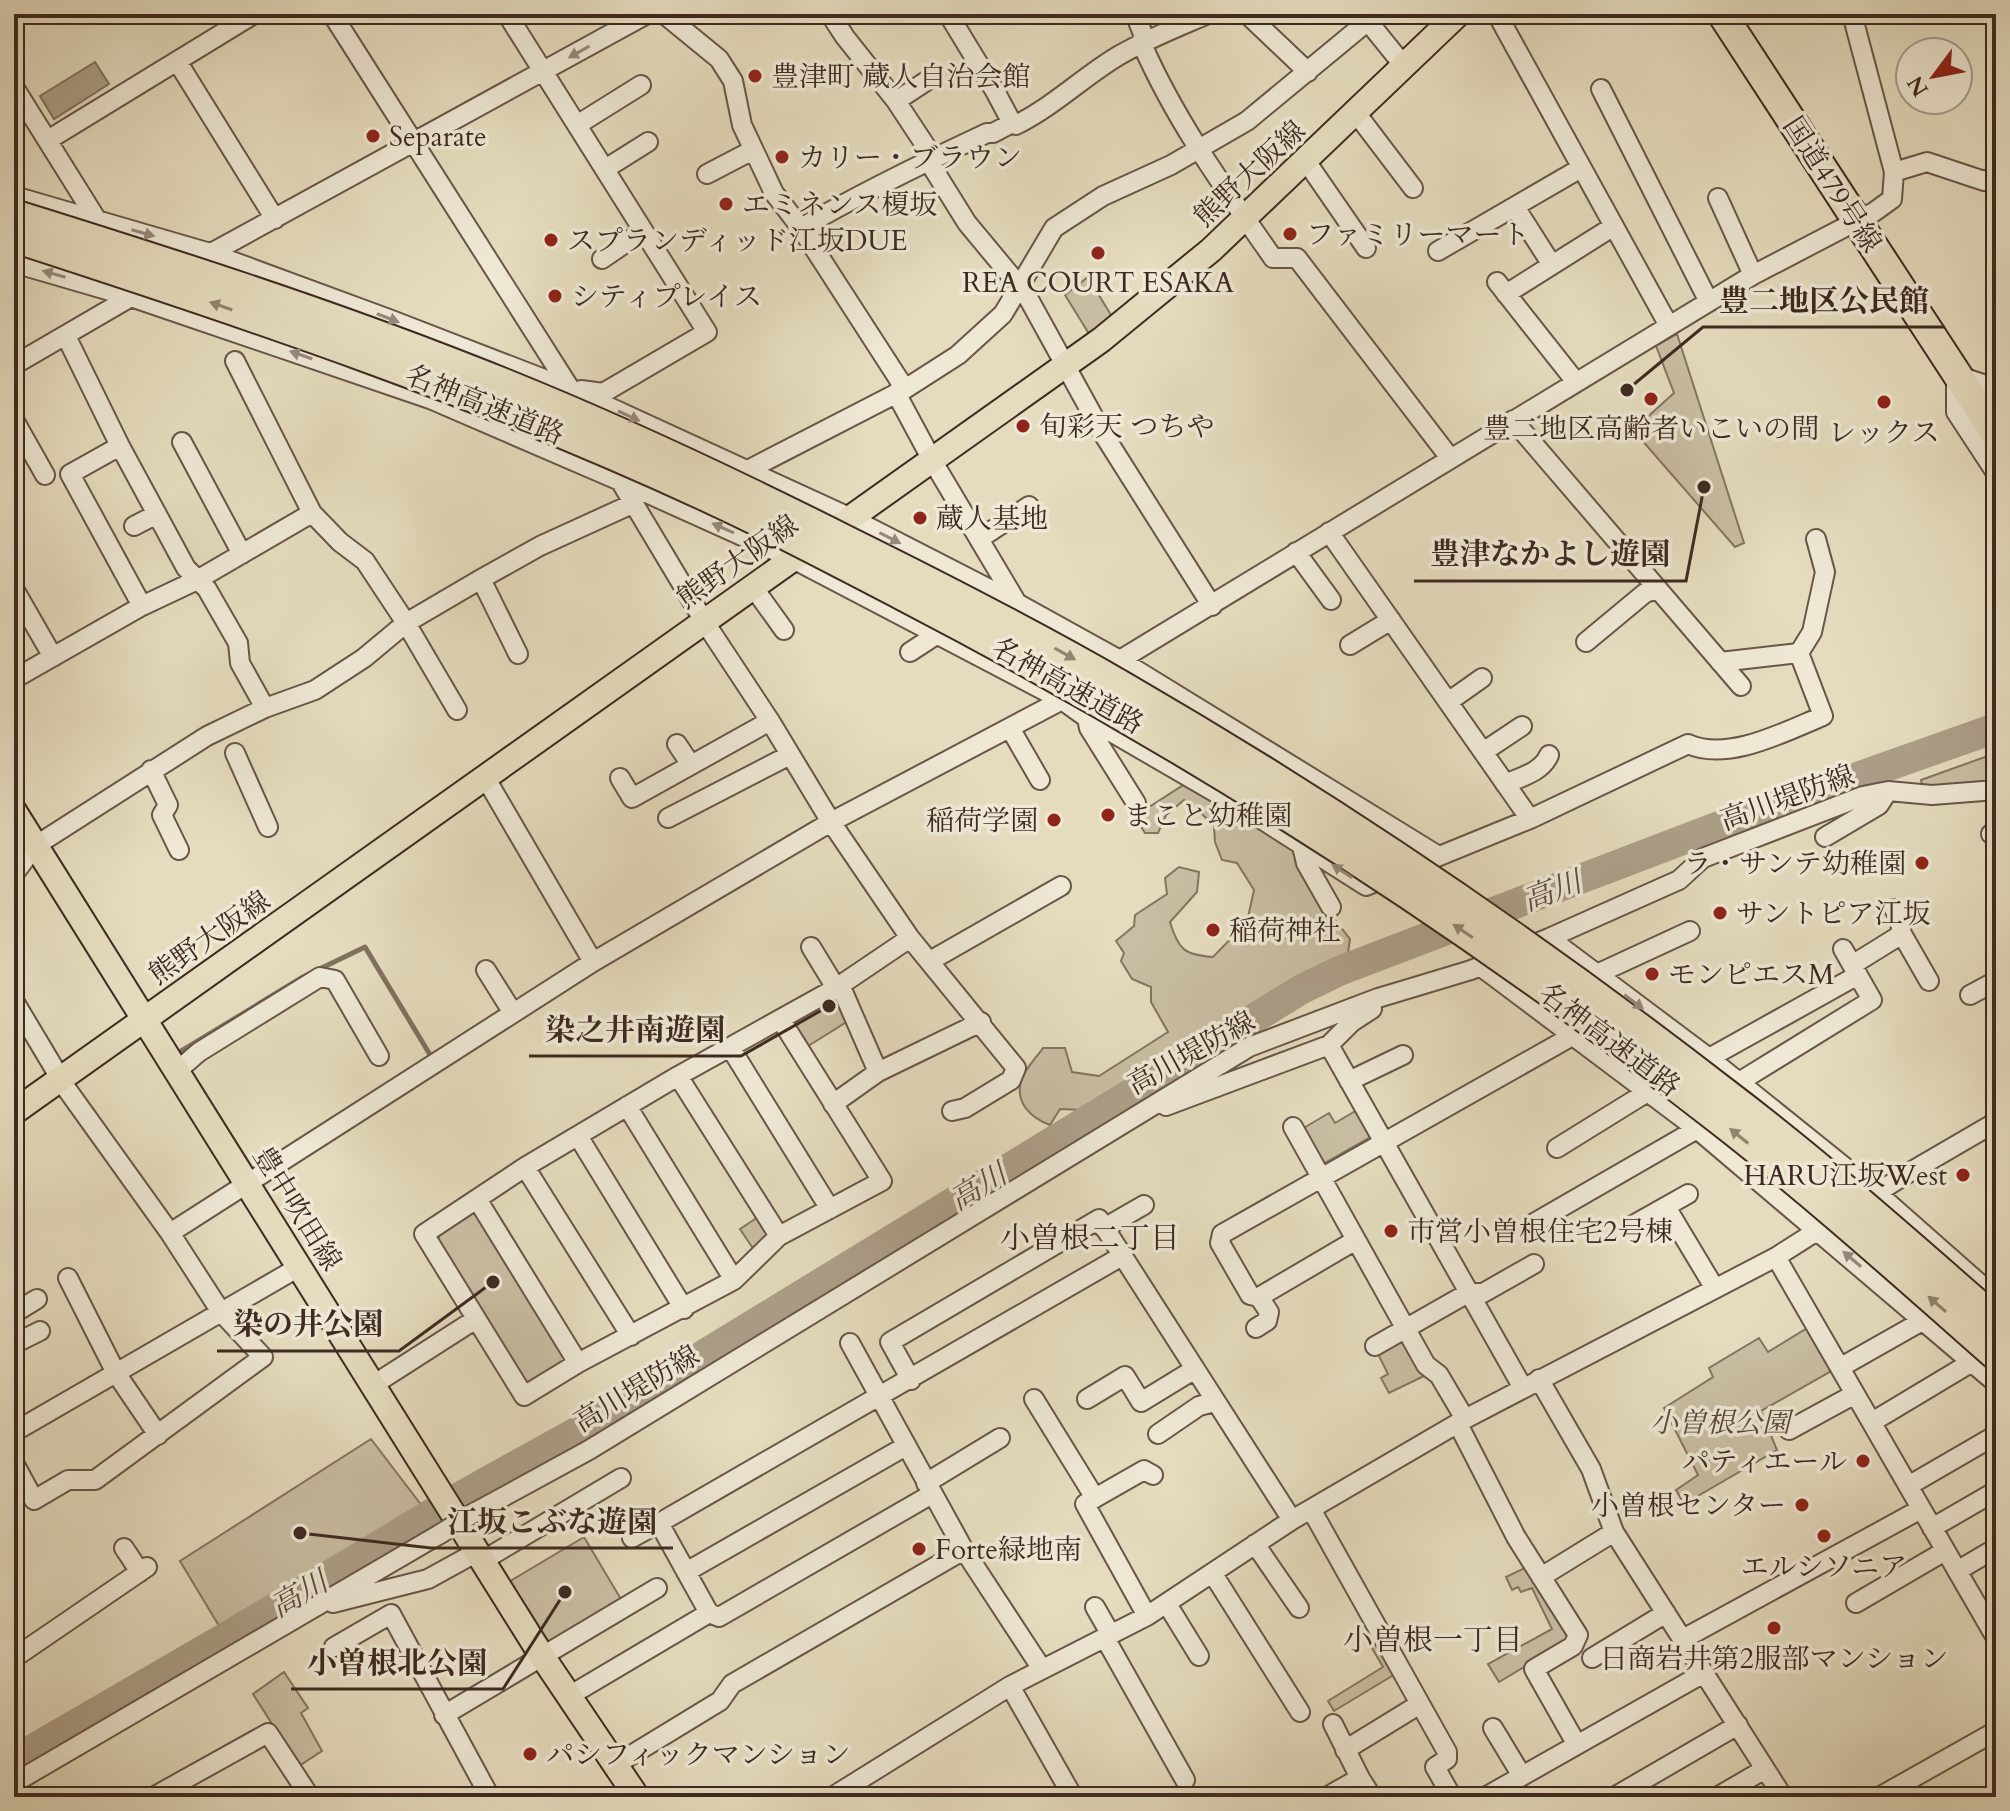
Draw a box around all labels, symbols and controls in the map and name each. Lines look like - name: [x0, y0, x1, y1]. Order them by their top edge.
- north arrow: [1894, 36, 1974, 116]
- one-way arrow: [568, 45, 590, 59]
- place label: 豊津町 蔵人自治会館: [771, 58, 1031, 96]
- marker: 豊津町 蔵人自治会館: [746, 67, 764, 85]
- text: N: [1900, 70, 1936, 102]
- street label: 国道479号線: [1774, 109, 1890, 260]
- street label: 熊野大阪線: [1186, 112, 1314, 235]
- place label: Separate: [389, 118, 487, 156]
- marker: Separate: [364, 127, 382, 145]
- place label: カリー・ブラウン: [798, 139, 1022, 177]
- marker: カリー・ブラウン: [773, 148, 791, 166]
- place label: エミネンス榎坂: [742, 186, 937, 224]
- marker: エミネンス榎坂: [717, 195, 735, 213]
- place label: ファミリーマート: [1306, 216, 1529, 254]
- place label: スプランディッド江坂DUE: [567, 222, 908, 260]
- marker: ファミリーマート: [1281, 225, 1299, 243]
- one-way arrow: [130, 228, 155, 240]
- marker: スプランディッド江坂DUE: [542, 231, 560, 249]
- marker: REA COURT ESAKA: [1089, 244, 1107, 262]
- place label: REA COURT ESAKA: [962, 264, 1234, 302]
- one-way arrow: [42, 267, 66, 280]
- callout: 豊二地区公民館: [1703, 273, 1945, 327]
- place label: シティプレイス: [571, 278, 762, 316]
- text: 豊二地区公民館: [1719, 281, 1929, 322]
- marker: シティプレイス: [546, 287, 564, 305]
- one-way arrow: [209, 299, 233, 311]
- one-way arrow: [376, 312, 400, 325]
- one-way arrow: [289, 349, 313, 361]
- street label: 名神高速道路: [400, 356, 570, 454]
- marker: 豊二地区高齢者いこいの間: [1642, 390, 1660, 408]
- marker: レックス: [1875, 393, 1893, 411]
- place label: 旬彩天 つちや: [1039, 408, 1215, 446]
- one-way arrow: [617, 409, 641, 423]
- place label: 豊二地区高齢者いこいの間: [1483, 410, 1819, 448]
- place label: レックス: [1828, 414, 1940, 452]
- marker: 旬彩天 つちや: [1014, 417, 1032, 435]
- place label: 蔵人基地: [936, 500, 1048, 538]
- street label: 熊野大阪線: [669, 506, 806, 618]
- marker: 蔵人基地: [911, 509, 929, 527]
- one-way arrow: [711, 521, 735, 534]
- callout: 豊津なかよし遊園: [1414, 527, 1686, 581]
- one-way arrow: [878, 532, 901, 545]
- text: 豊津なかよし遊園: [1430, 534, 1670, 575]
- street label: 名神高速道路: [985, 629, 1150, 743]
- one-way arrow: [1054, 647, 1076, 661]
- street label: 高川堤防線: [1715, 756, 1860, 840]
- place label: まこと幼稚園: [1124, 797, 1292, 835]
- place label: 稲荷学園: [926, 802, 1038, 840]
- marker: まこと幼稚園: [1099, 806, 1117, 824]
- marker: 稲荷学園: [1045, 811, 1063, 829]
- place label: ラ・サンテ幼稚園: [1683, 845, 1906, 883]
- marker: ラ・サンテ幼稚園: [1913, 854, 1931, 872]
- water label: 高川: [1517, 861, 1590, 921]
- one-way arrow: [1331, 863, 1352, 878]
- street label: 熊野大阪線: [141, 882, 278, 994]
- place label: サントピア江坂: [1736, 895, 1931, 933]
- marker: サントピア江坂: [1711, 904, 1729, 922]
- place label: 稲荷神社: [1229, 912, 1341, 950]
- marker: 稲荷神社: [1204, 921, 1222, 939]
- one-way arrow: [1452, 924, 1474, 939]
- place label: モンピエスM: [1668, 956, 1834, 994]
- marker: モンピエスM: [1643, 965, 1661, 983]
- street label: 名神高速道路: [1531, 974, 1688, 1106]
- one-way arrow: [1624, 993, 1644, 1009]
- callout: 染之井南遊園: [529, 1002, 741, 1056]
- street label: 高川堤防線: [1121, 1002, 1262, 1103]
- text: 染之井南遊園: [545, 1010, 725, 1051]
- one-way arrow: [1729, 1128, 1749, 1145]
- street label: 豊中吹田線: [244, 1139, 350, 1278]
- water label: 高川: [942, 1153, 1017, 1220]
- place label: HARU江坂West: [1744, 1157, 1947, 1195]
- marker: HARU江坂West: [1954, 1166, 1972, 1184]
- place label: 市営小曽根住宅2号棟: [1407, 1213, 1673, 1251]
- district label: 小曽根二丁目: [1000, 1218, 1180, 1259]
- marker: 市営小曽根住宅2号棟: [1382, 1222, 1400, 1240]
- one-way arrow: [1842, 1251, 1862, 1268]
- one-way arrow: [1928, 1296, 1948, 1313]
- callout: 染の井公園: [217, 1297, 399, 1351]
- text: 染の井公園: [233, 1304, 383, 1345]
- street label: 高川堤防線: [567, 1337, 706, 1441]
- park label: 小曽根公園: [1650, 1404, 1794, 1442]
- place label: パティエール: [1682, 1443, 1847, 1481]
- marker: パティエール: [1854, 1452, 1872, 1470]
- place label: 小曽根センター: [1591, 1487, 1786, 1525]
- callout: 江坂こぶな遊園: [431, 1494, 673, 1548]
- marker: 小曽根センター: [1793, 1496, 1811, 1514]
- text: 江坂こぶな遊園: [447, 1502, 657, 1543]
- marker: エルシソニア: [1815, 1527, 1833, 1545]
- place label: Forte緑地南: [935, 1531, 1082, 1569]
- marker: Forte緑地南: [910, 1540, 928, 1558]
- place label: エルシソニア: [1741, 1548, 1907, 1586]
- water label: 高川: [263, 1560, 338, 1627]
- marker: 日商岩井第2服部マンション: [1765, 1619, 1783, 1637]
- district label: 小曽根一丁目: [1343, 1620, 1523, 1661]
- callout: 小曽根北公園: [291, 1635, 503, 1689]
- place label: 日商岩井第2服部マンション: [1599, 1640, 1949, 1678]
- text: 小曽根北公園: [307, 1643, 487, 1684]
- place label: パシフィックマンション: [546, 1736, 851, 1774]
- marker: パシフィックマンション: [521, 1745, 539, 1763]

